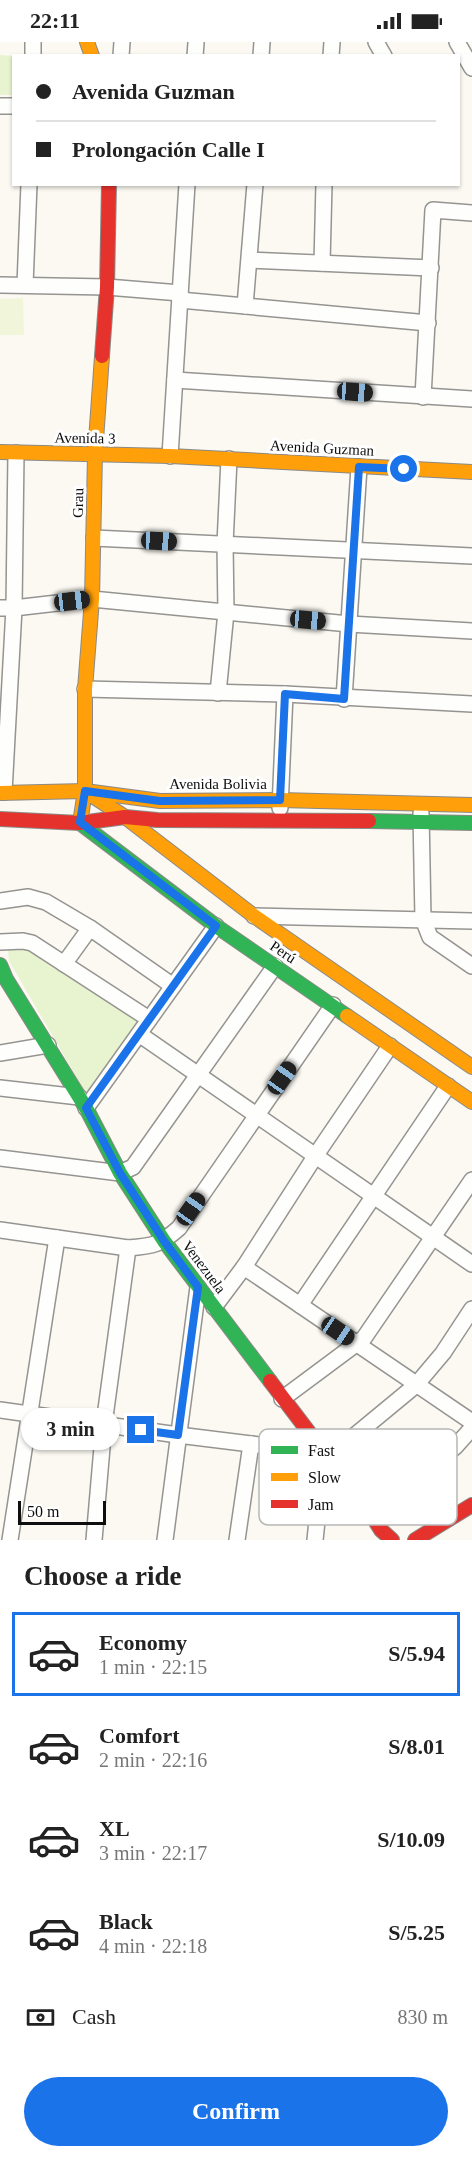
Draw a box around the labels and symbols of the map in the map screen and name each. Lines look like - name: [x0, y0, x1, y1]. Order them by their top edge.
- car: [336, 382, 374, 402]
- street label: Avenida 3: [54, 429, 116, 447]
- street label: Avenida Guzman: [270, 437, 375, 459]
- route start: [390, 455, 417, 482]
- street label: Grau: [70, 487, 86, 518]
- car: [141, 531, 177, 551]
- car: [53, 590, 91, 612]
- car: [289, 609, 327, 631]
- street label: Avenida Bolivia: [169, 776, 267, 792]
- street label: Perú: [267, 938, 299, 967]
- car: [264, 1058, 300, 1098]
- car: [173, 1189, 209, 1229]
- street label: Venezuela: [179, 1238, 229, 1297]
- car: [318, 1313, 358, 1349]
- callout: 3 min: [21, 1409, 120, 1451]
- route end: [127, 1416, 154, 1443]
- legend: [259, 1429, 457, 1525]
- text: Fast: [308, 1442, 335, 1459]
- text: Slow: [308, 1469, 341, 1486]
- text: Jam: [308, 1496, 334, 1513]
- scale bar: [18, 1498, 106, 1526]

